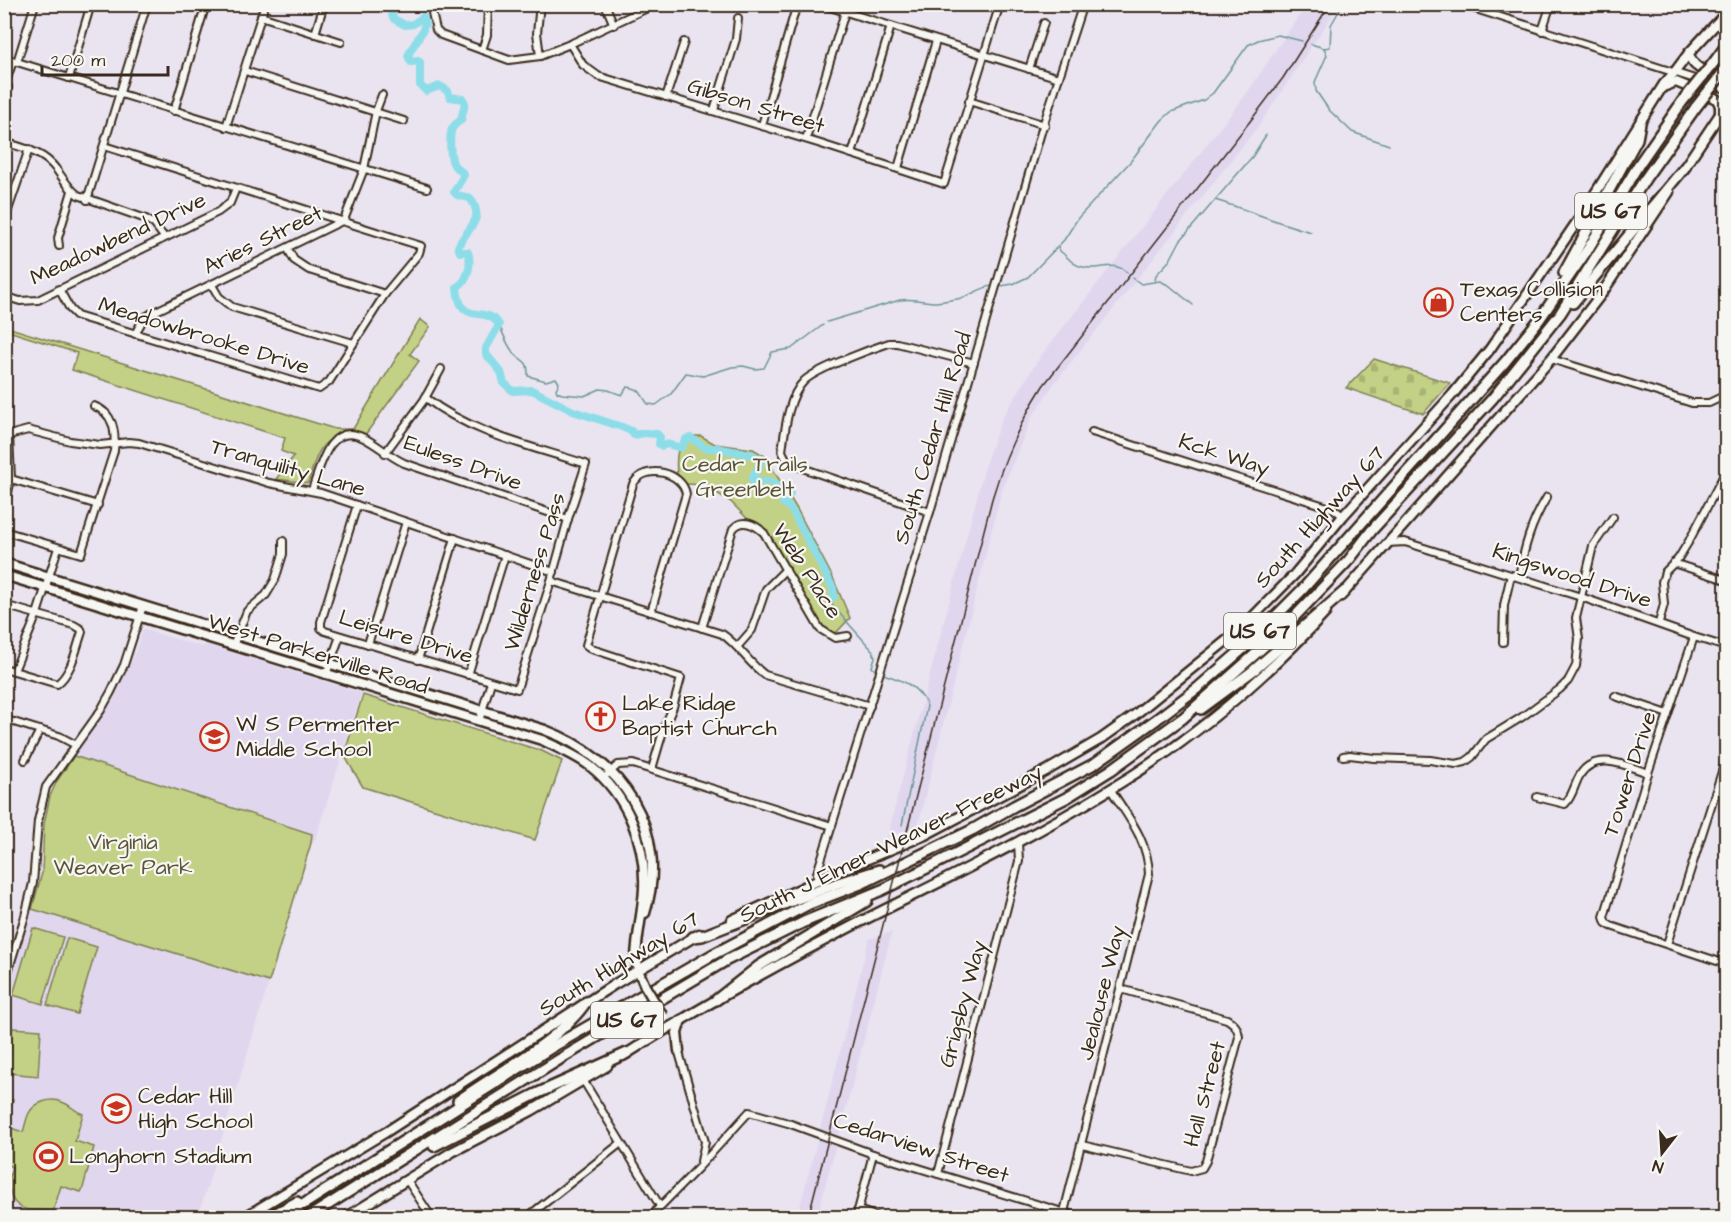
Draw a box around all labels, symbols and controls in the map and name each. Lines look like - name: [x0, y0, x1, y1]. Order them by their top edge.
- scale bar: [42, 39, 168, 77]
- text: 200 m: [51, 48, 105, 73]
- street label: Gibson Street: [684, 70, 829, 142]
- street label: Meadowbend Drive: [25, 185, 211, 293]
- road number: US 67: [1575, 193, 1647, 229]
- street label: Aries Street: [198, 198, 328, 282]
- place label: Texas Collision Centers: [1460, 274, 1603, 330]
- shop icon: Texas Collision Centers: [1423, 286, 1455, 318]
- street label: Meadowbrooke Drive: [95, 289, 313, 383]
- street label: South Cedar Hill Road: [886, 328, 980, 548]
- street label: Kck Way: [1174, 426, 1273, 485]
- street label: Euless Drive: [400, 427, 526, 499]
- street label: Tranquility Lane: [207, 431, 369, 506]
- street label: South Highway 67: [1247, 439, 1394, 596]
- park label: Cedar Trails Greenbelt: [682, 449, 808, 505]
- street label: Wilderness Pass: [496, 489, 574, 655]
- street label: Web Place: [765, 517, 850, 625]
- street label: Kingswood Drive: [1488, 536, 1656, 617]
- street label: Leisure Drive: [335, 602, 477, 672]
- street label: West Parkerville Road: [204, 606, 432, 702]
- road number: US 67: [1224, 613, 1296, 649]
- place label: Lake Ridge Baptist Church: [622, 688, 777, 744]
- church icon: Lake Ridge Baptist Church: [585, 700, 617, 732]
- street label: Tower Drive: [1595, 707, 1665, 840]
- place label: W S Permenter Middle School: [236, 709, 399, 765]
- school or university icon: W S Permenter Middle School: [199, 721, 231, 753]
- street label: South J Elmer Weaver Freeway: [734, 757, 1048, 932]
- park label: Virginia Weaver Park: [54, 827, 193, 883]
- street label: South Highway 67: [533, 904, 706, 1025]
- street label: Jealouse Way: [1070, 923, 1135, 1064]
- street label: Grigsby Way: [931, 937, 996, 1071]
- road number: US 67: [591, 1002, 663, 1038]
- street label: Hall Street: [1176, 1038, 1234, 1150]
- place label: Cedar Hill High School: [138, 1081, 253, 1138]
- school or university icon: Cedar Hill High School: [101, 1093, 133, 1125]
- street label: Cedarview Street: [829, 1105, 1013, 1191]
- north arrow: [1632, 1123, 1692, 1183]
- sports icon: Longhorn Stadium: [32, 1140, 64, 1172]
- place label: Longhorn Stadium: [69, 1141, 251, 1173]
- text: N: [1650, 1154, 1666, 1178]

